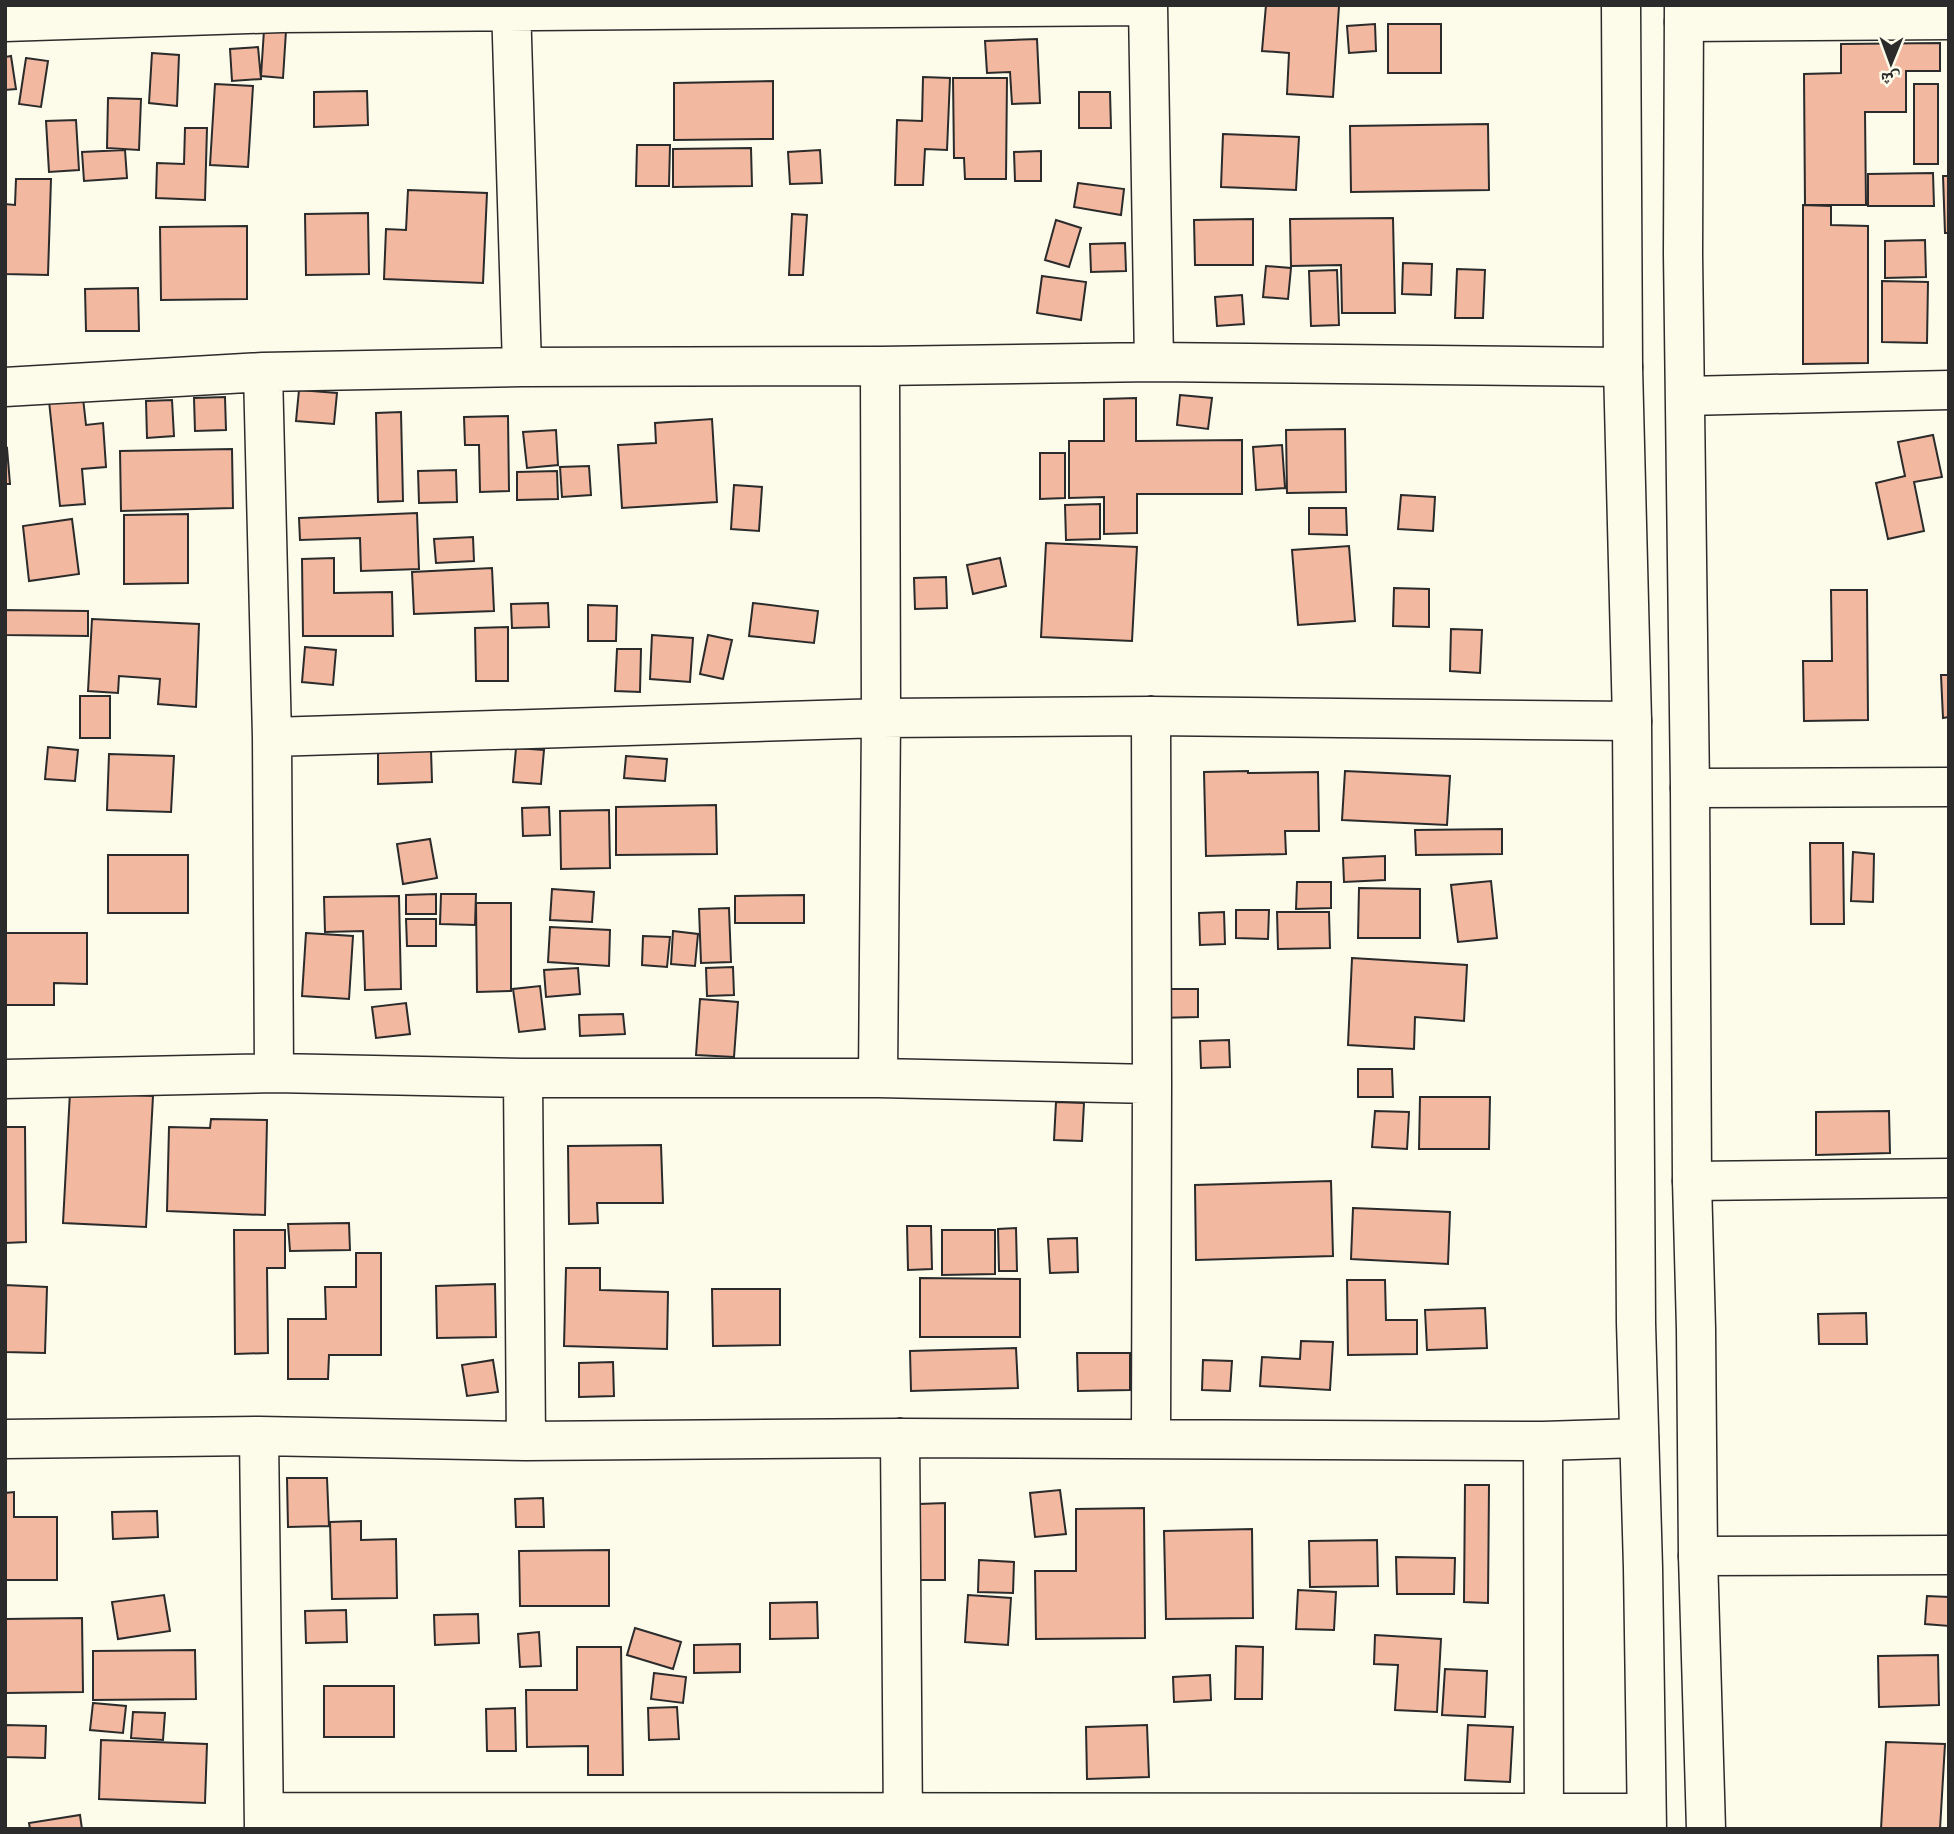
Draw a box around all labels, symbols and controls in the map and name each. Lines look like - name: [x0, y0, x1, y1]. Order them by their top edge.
- north arrow: [1856, 28, 1926, 98]
- text: ش: [1880, 68, 1901, 91]

